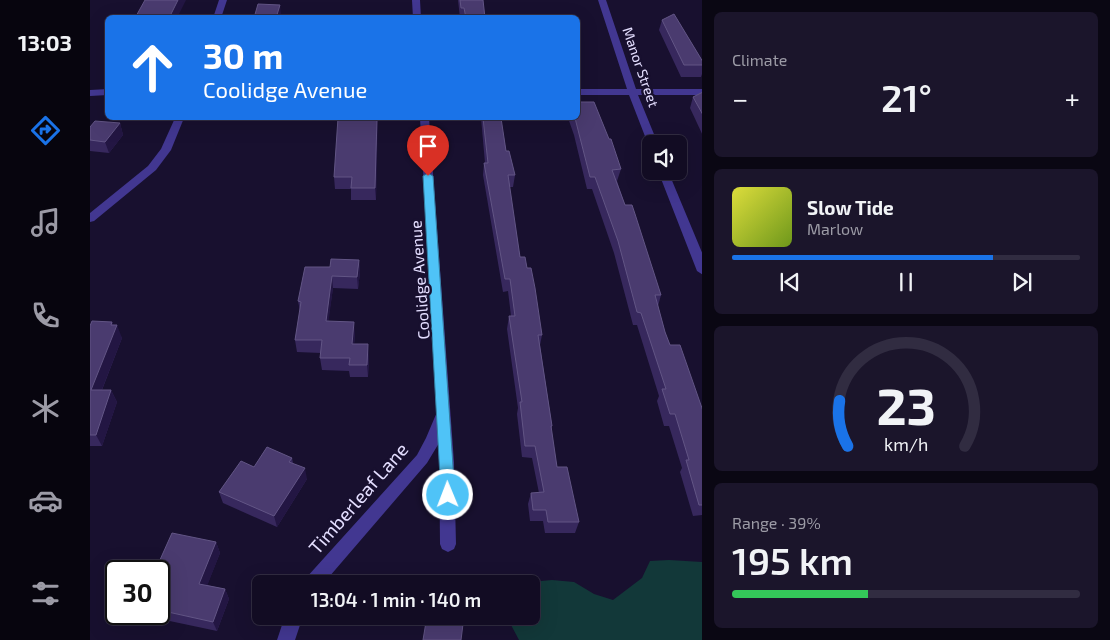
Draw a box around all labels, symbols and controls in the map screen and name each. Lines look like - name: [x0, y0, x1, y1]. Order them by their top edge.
- street label: Manor Street: [619, 25, 663, 109]
- text: 13:03: [18, 29, 72, 55]
- text: 30 m: [203, 34, 283, 76]
- icon: ahead: [120, 35, 185, 100]
- text: Climate: [732, 50, 787, 69]
- text: 21°: [881, 74, 932, 120]
- text: Coolidge Avenue: [203, 76, 367, 102]
- text: −: [732, 81, 748, 115]
- text: +: [1065, 81, 1080, 115]
- icon: directions: [28, 113, 63, 148]
- pin: [407, 125, 449, 176]
- icon: arrive: [414, 132, 442, 160]
- map controls: [642, 135, 687, 180]
- button: sound: [642, 135, 687, 180]
- text: Slow Tide: [807, 196, 894, 219]
- icon: music: [28, 205, 63, 240]
- text: Marlow: [807, 219, 863, 238]
- street label: Coolidge Avenue: [405, 220, 433, 340]
- icon: previous: [776, 268, 804, 296]
- icon: pause: [892, 268, 920, 296]
- icon: next: [1008, 268, 1036, 296]
- icon: phone: [28, 298, 63, 333]
- text: 23: [876, 373, 936, 435]
- icon: climate: [28, 391, 63, 426]
- text: km/h: [884, 433, 928, 455]
- street label: Timberleaf Lane: [303, 438, 413, 558]
- position arrow: [421, 468, 473, 520]
- icon: car: [28, 483, 63, 518]
- text: Range · 39%: [732, 513, 821, 532]
- text: 195 km: [732, 537, 853, 583]
- speed limit sign: 30: [105, 560, 170, 625]
- icon: filters: [28, 576, 63, 611]
- text: 13:04 · 1 min · 140 m: [311, 588, 481, 611]

